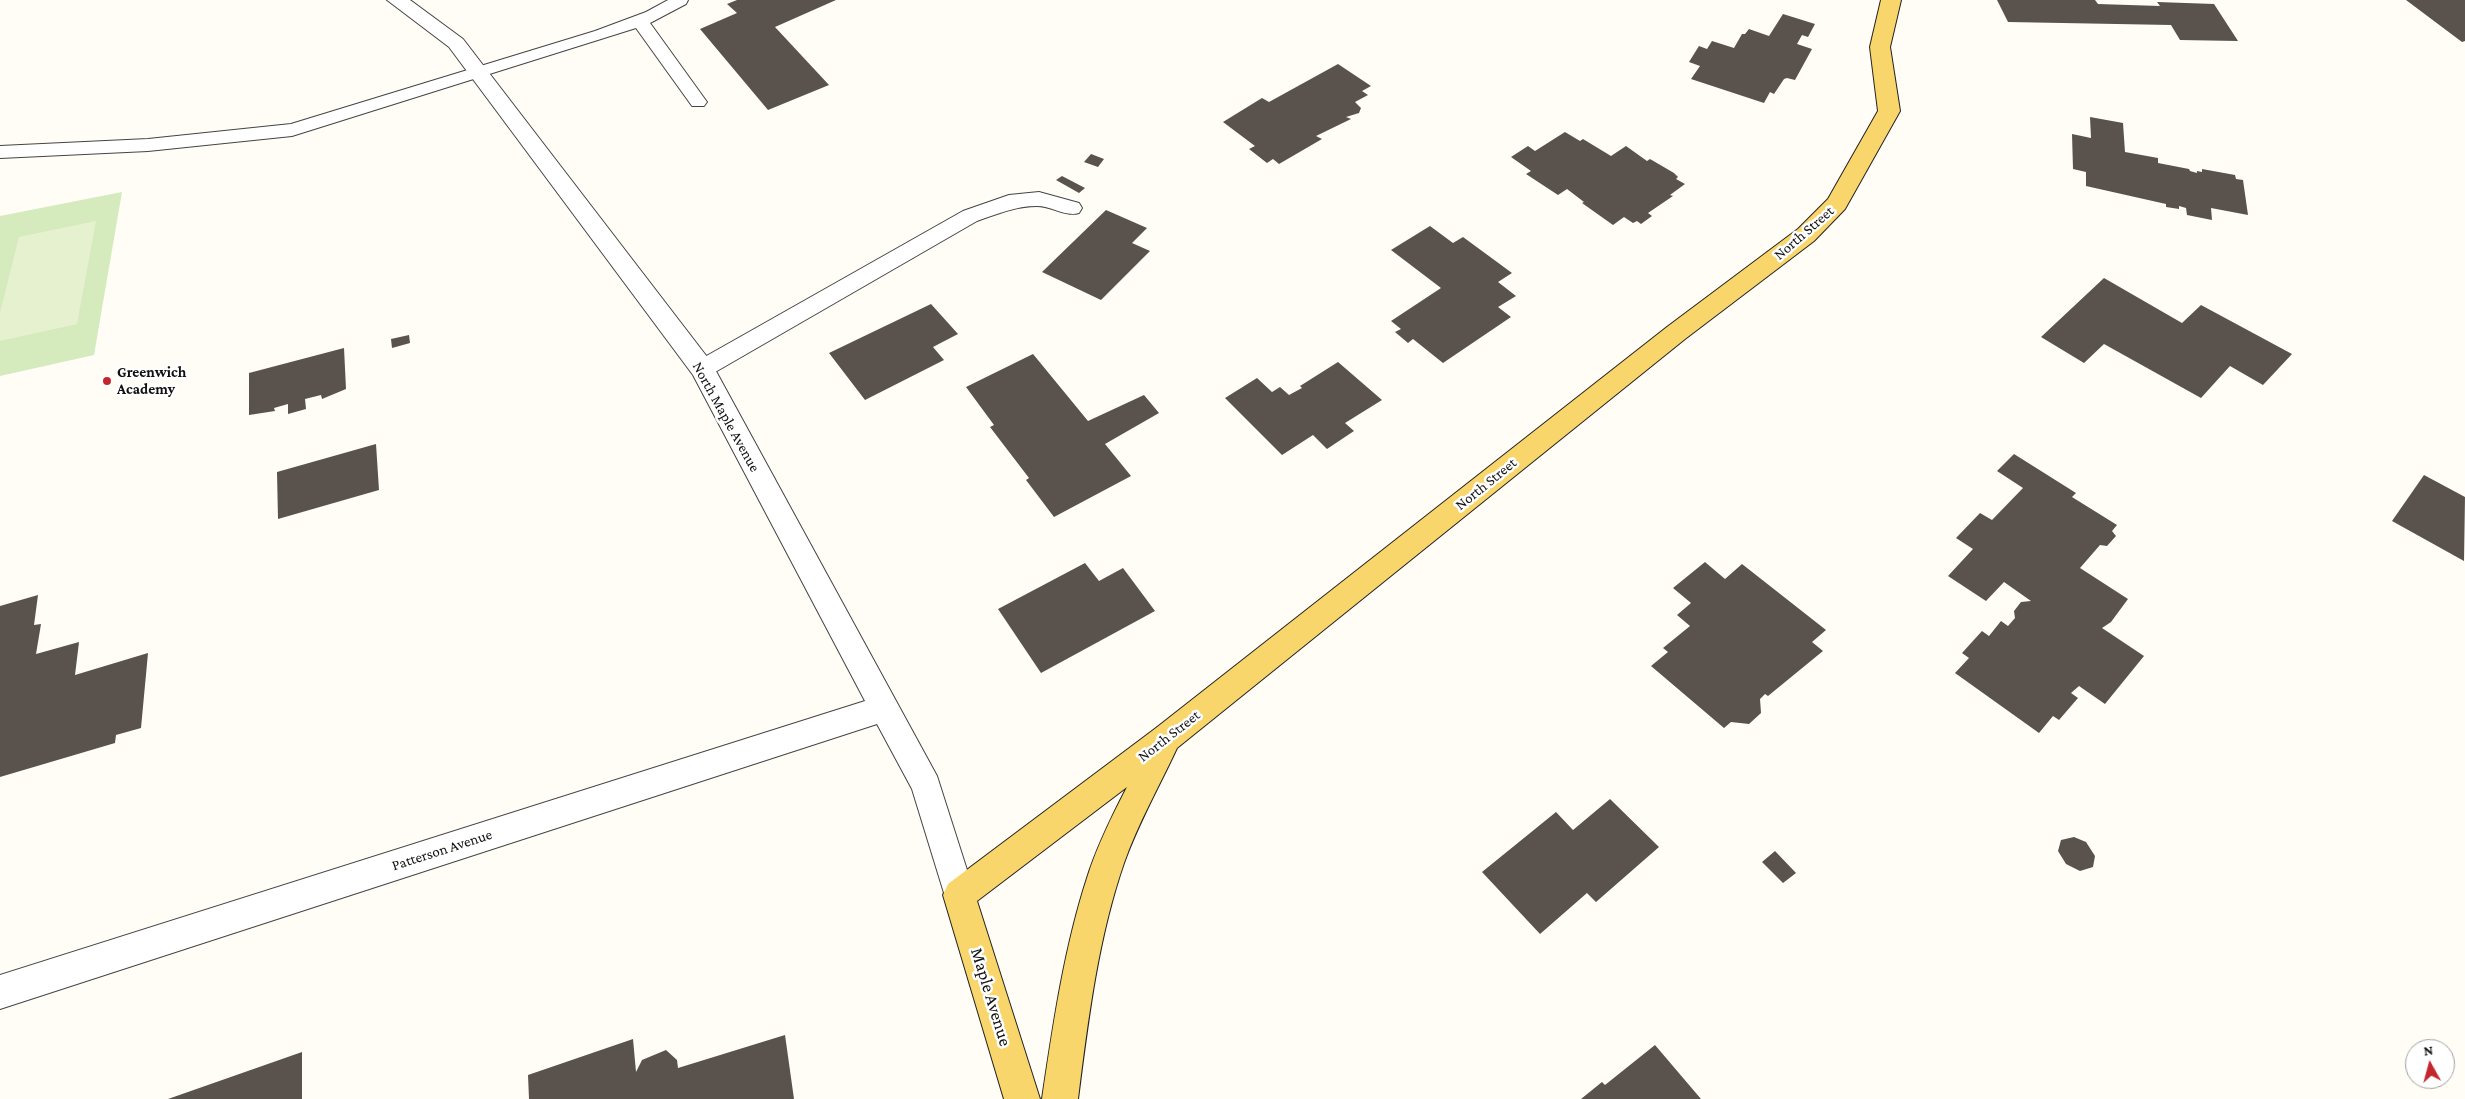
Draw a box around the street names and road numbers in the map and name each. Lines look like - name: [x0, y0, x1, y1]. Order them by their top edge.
- street label: North Street: [1770, 202, 1838, 264]
- street label: North Maple Avenue: [688, 359, 764, 475]
- street label: North Street: [1452, 454, 1520, 514]
- street label: North Street: [1134, 706, 1204, 766]
- street label: Patterson Avenue: [390, 825, 494, 875]
- street label: Maple Avenue: [966, 945, 1016, 1049]

